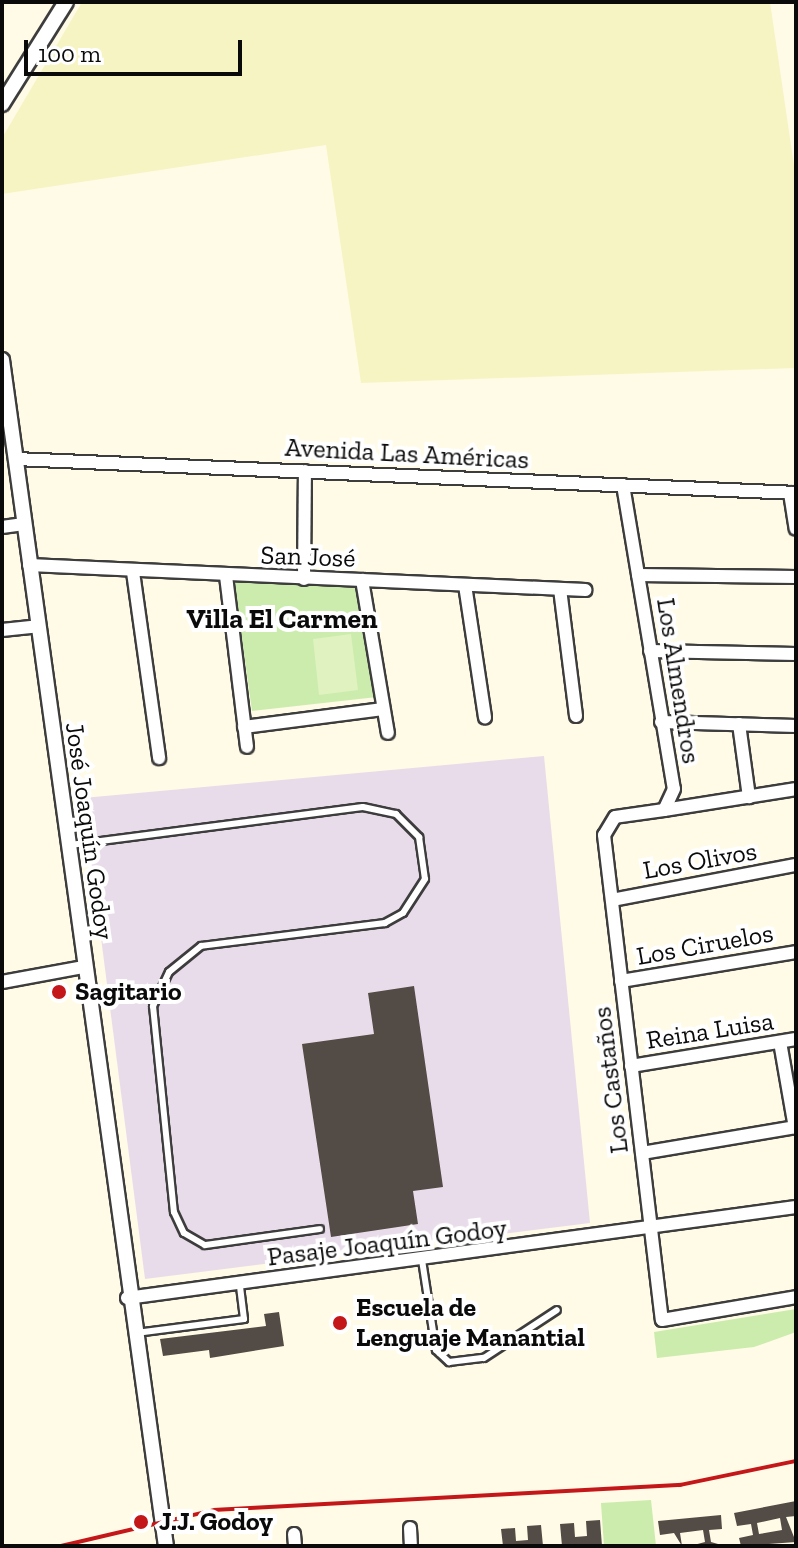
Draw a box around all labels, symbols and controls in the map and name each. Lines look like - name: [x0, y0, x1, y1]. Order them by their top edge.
- scale bar: [28, 24, 246, 74]
- text: 100 m: [38, 39, 101, 68]
- street label: Avenida Las Américas: [284, 432, 530, 476]
- street label: San José: [260, 540, 356, 574]
- street label: Los Almendros: [649, 596, 707, 766]
- district label: Villa El Carmen: [186, 602, 378, 636]
- street label: José Joaquín Godoy: [58, 720, 120, 942]
- street label: Los Olivos: [641, 836, 759, 886]
- street label: Los Ciruelos: [634, 918, 776, 972]
- place label: Sagitario: [75, 976, 182, 1008]
- marker: Sagitario: [50, 983, 68, 1001]
- street label: Los Castaños: [587, 1005, 635, 1155]
- street label: Reina Luisa: [644, 1006, 776, 1056]
- street label: Pasaje Joaquín Godoy: [265, 1213, 509, 1273]
- place label: Escuela de Lenguaje Manantial: [356, 1292, 585, 1354]
- marker: Escuela de Lenguaje Manantial: [331, 1314, 349, 1332]
- place label: J.J. Godoy: [159, 1506, 273, 1538]
- marker: J.J. Godoy: [130, 1511, 152, 1533]

